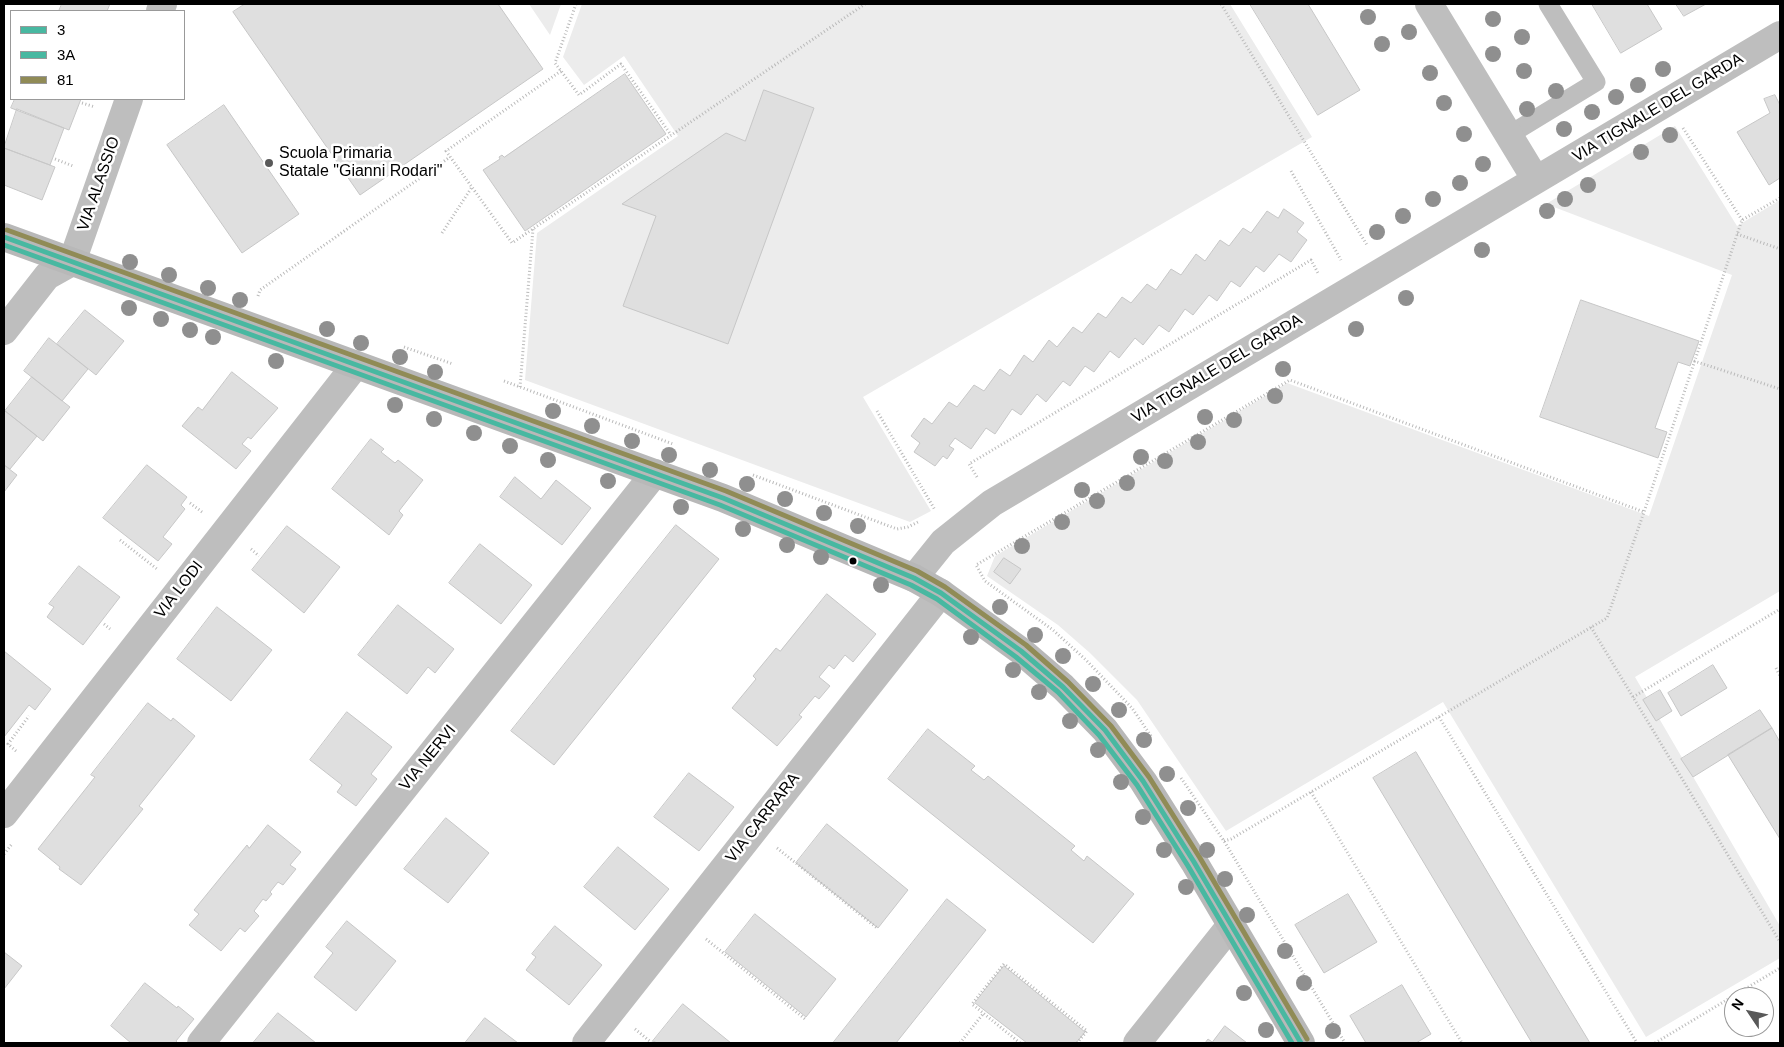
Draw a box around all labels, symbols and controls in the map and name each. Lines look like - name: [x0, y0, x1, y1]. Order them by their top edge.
- legend: [10, 10, 185, 100]
- text: 3: [57, 21, 65, 38]
- text: 3A: [57, 46, 75, 63]
- street label: VIA TIGNALE DEL GARDA: [1569, 49, 1747, 167]
- text: 81: [57, 71, 74, 88]
- street label: VIA ALASSIO: [74, 134, 124, 234]
- place label: Scuola Primaria Statale "Gianni Rodari": [279, 144, 442, 182]
- marker: Scuola Primaria Statale "Gianni Rodari": [263, 157, 275, 169]
- street label: VIA TIGNALE DEL GARDA: [1128, 310, 1306, 428]
- unlabelled marker: [848, 556, 858, 566]
- street label: VIA LODI: [151, 557, 207, 623]
- street label: VIA NERVI: [396, 721, 460, 795]
- street label: VIA CARRARA: [722, 769, 804, 867]
- north arrow: [1724, 987, 1774, 1037]
- text: N: [1728, 996, 1747, 1013]

